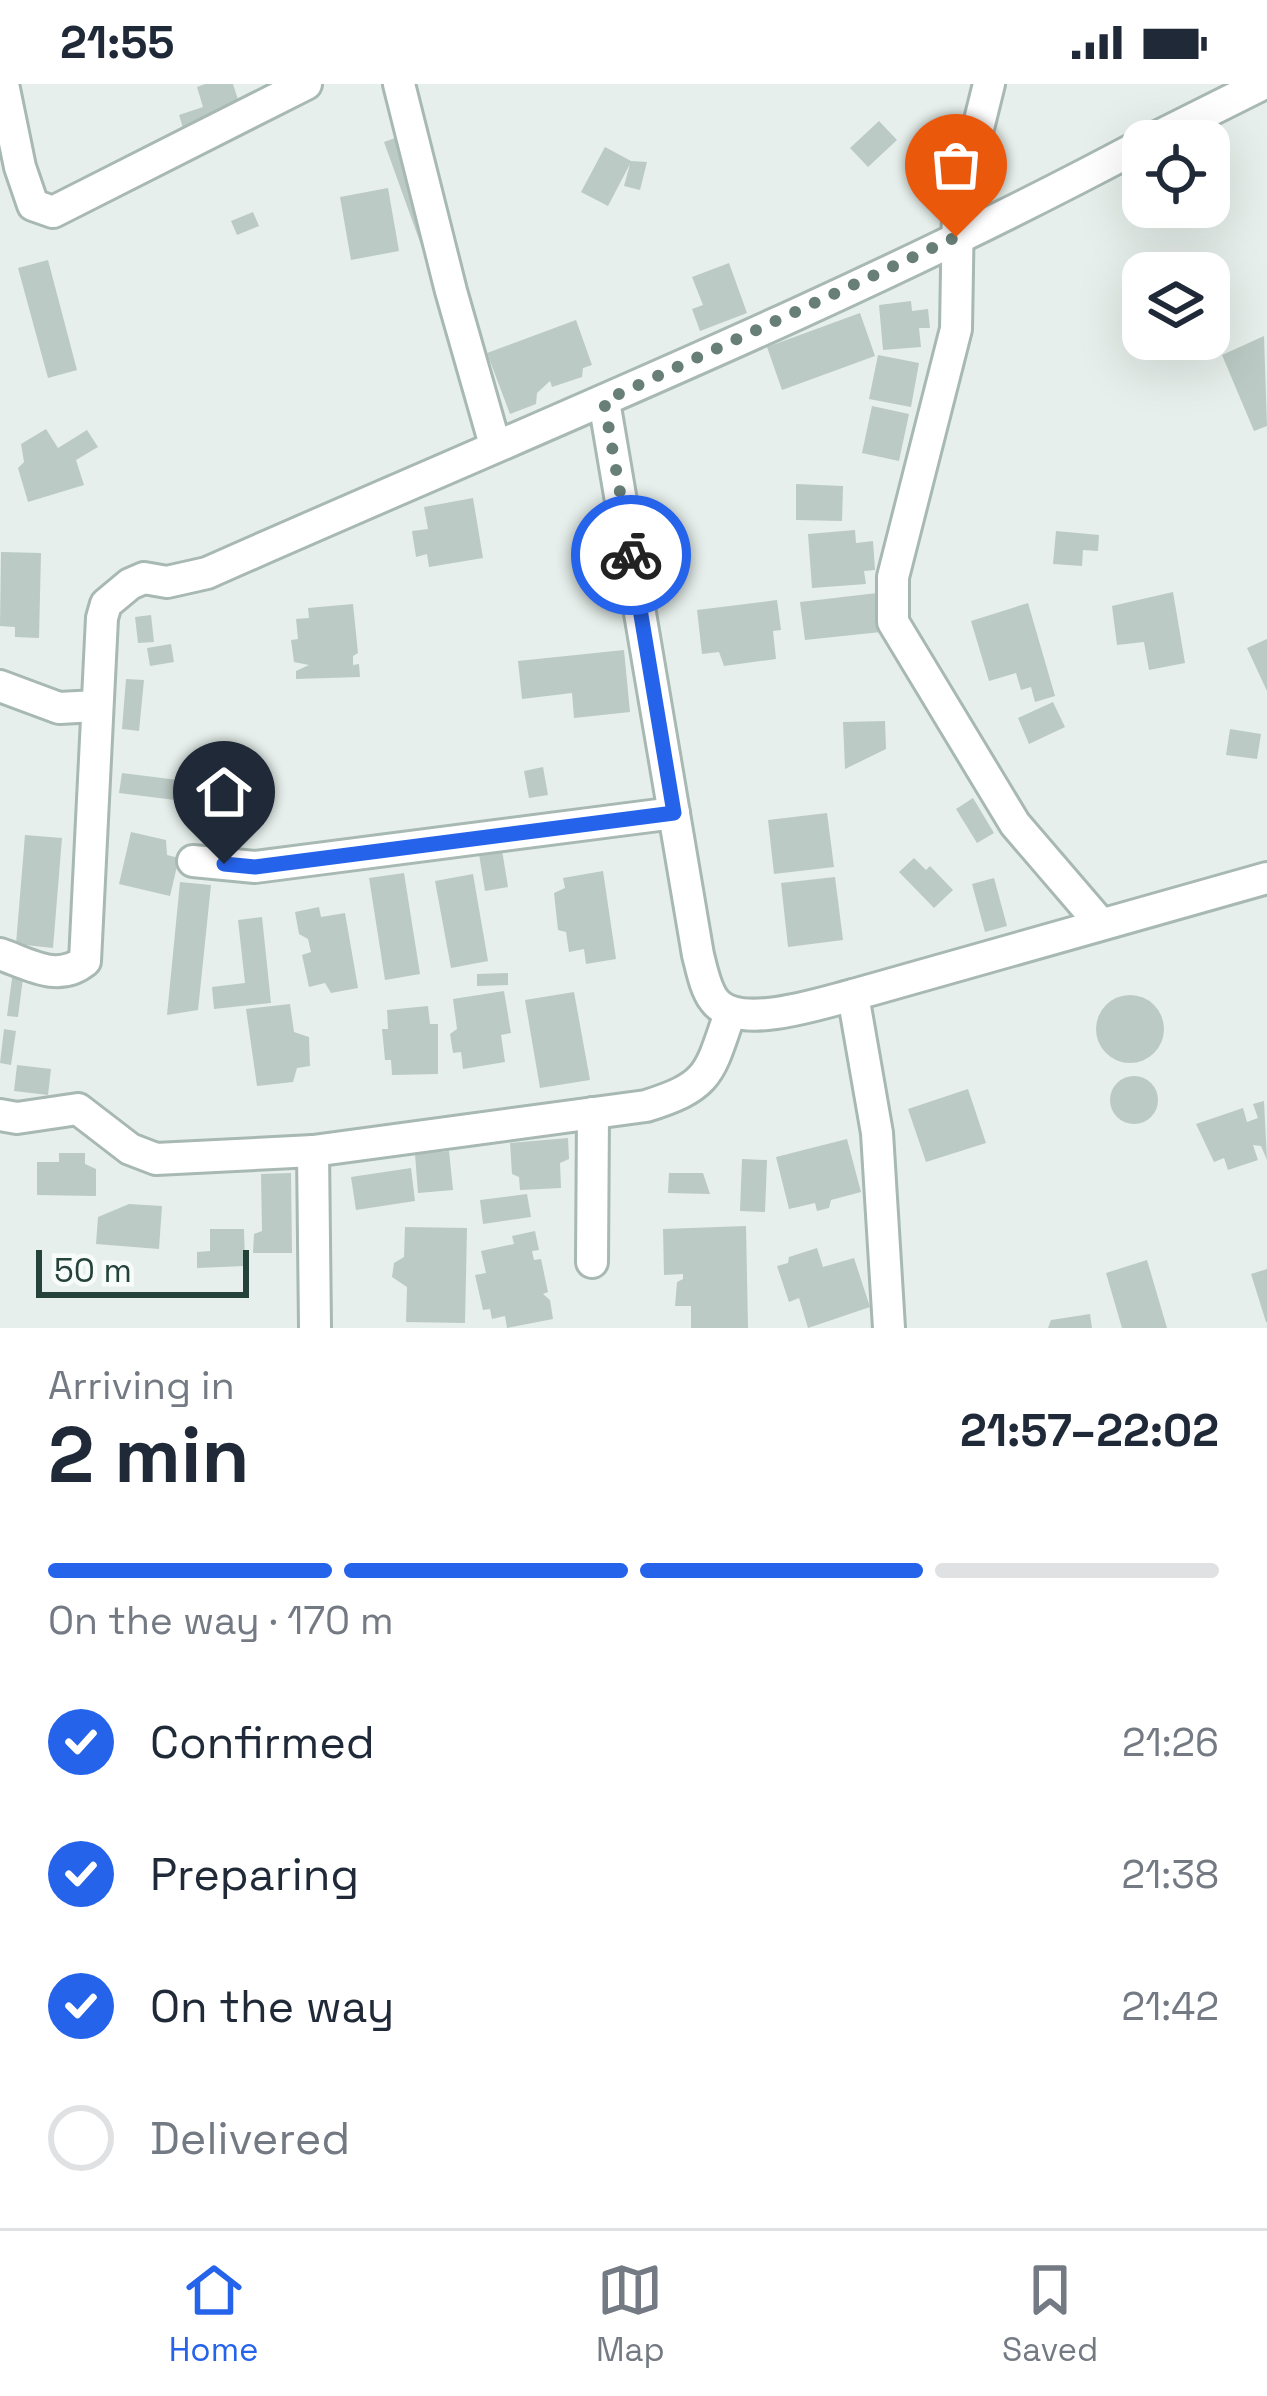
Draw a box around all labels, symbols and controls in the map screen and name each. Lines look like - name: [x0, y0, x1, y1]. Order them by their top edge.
- text: 21:55: [60, 14, 174, 71]
- pin: [905, 114, 1007, 237]
- map controls: [1122, 120, 1230, 360]
- button: locate: [1122, 120, 1230, 228]
- icon: bag: [923, 132, 989, 198]
- button: layers: [1122, 252, 1230, 360]
- courier: [571, 495, 691, 615]
- icon: bike: [598, 522, 664, 588]
- pin: [173, 741, 275, 864]
- icon: home: [191, 759, 257, 825]
- scale bar: [36, 1244, 249, 1297]
- text: 50 m: [54, 1250, 132, 1292]
- text: Arriving in: [48, 1361, 235, 1410]
- text: 21:57–22:02: [960, 1402, 1219, 1459]
- text: 2 min: [48, 1405, 250, 1505]
- text: On the way · 170 m: [48, 1596, 394, 1645]
- icon: check: [48, 1709, 114, 1775]
- text: Confirmed: [150, 1714, 375, 1771]
- text: 21:26: [1122, 1718, 1219, 1767]
- icon: check: [48, 1841, 114, 1907]
- text: Preparing: [150, 1846, 359, 1903]
- text: 21:38: [1121, 1850, 1219, 1899]
- icon: check: [48, 1973, 114, 2039]
- text: On the way: [150, 1978, 394, 2035]
- text: 21:42: [1121, 1982, 1219, 2031]
- text: Delivered: [150, 2110, 350, 2167]
- tab: Home: [169, 2257, 259, 2371]
- tab: Map: [596, 2257, 665, 2371]
- tab: Saved: [1002, 2257, 1098, 2371]

